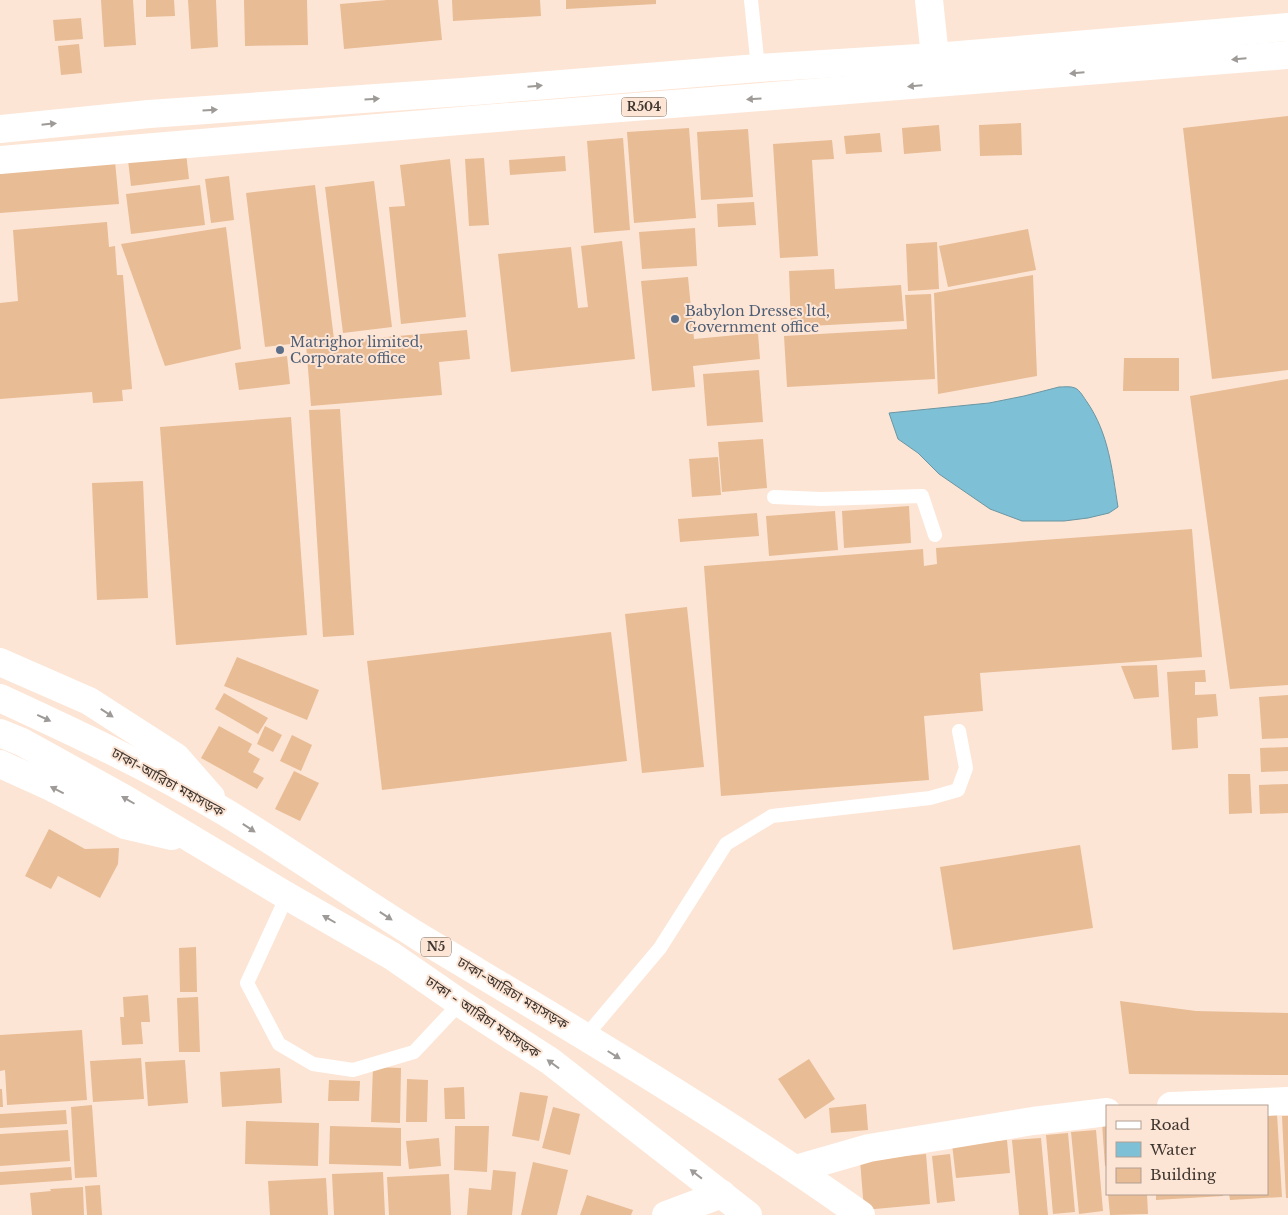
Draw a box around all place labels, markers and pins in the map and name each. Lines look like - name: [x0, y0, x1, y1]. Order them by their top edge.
- place label: Babylon Dresses ltd, Government office: [685, 302, 830, 336]
- marker: Babylon Dresses ltd, Government office: [669, 313, 681, 325]
- place label: Matrighor limited, Corporate office: [290, 333, 423, 367]
- marker: Matrighor limited, Corporate office: [274, 344, 286, 356]

